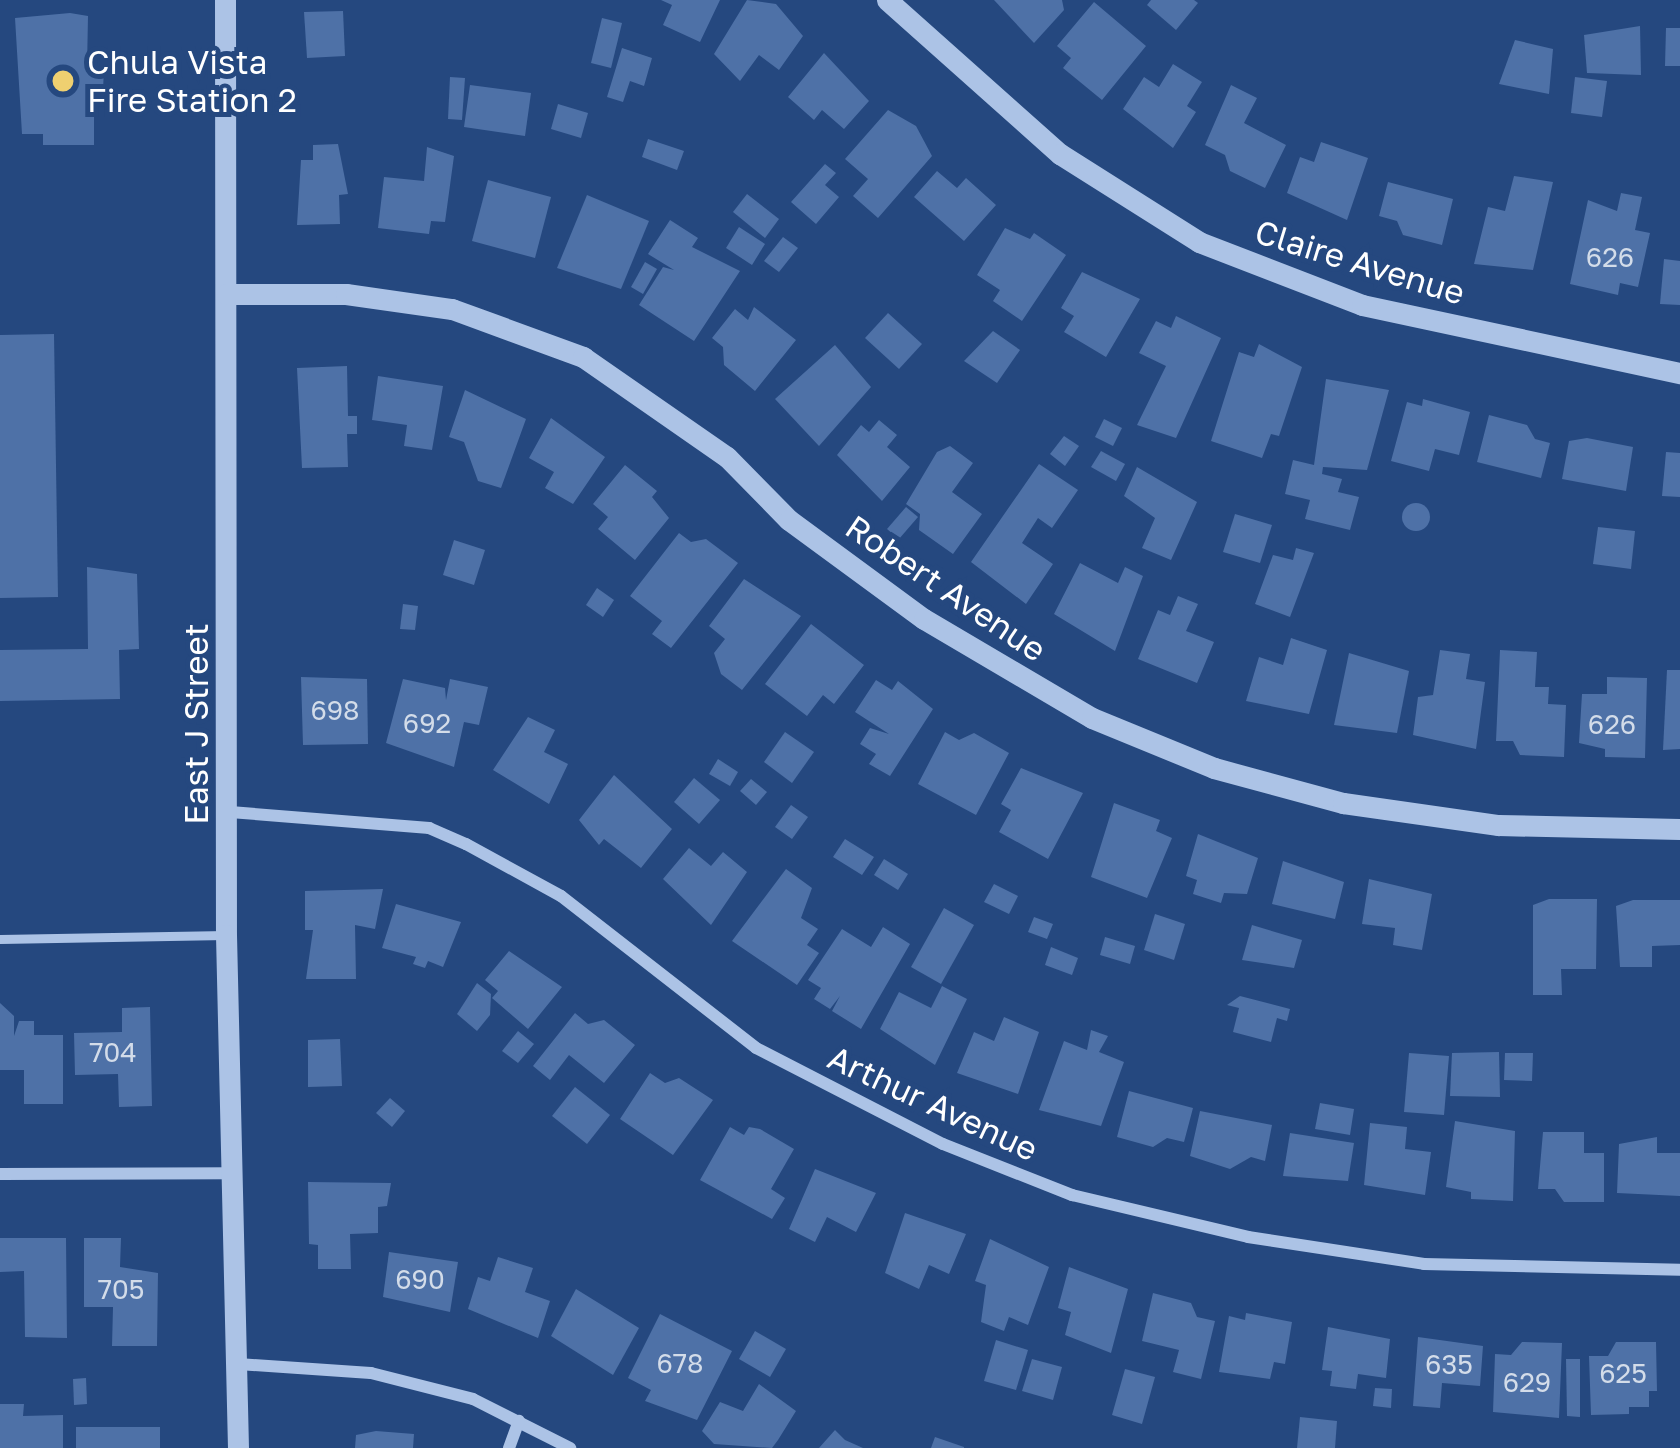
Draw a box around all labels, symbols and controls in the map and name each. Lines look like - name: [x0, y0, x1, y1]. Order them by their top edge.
- place label: Chula Vista Fire Station 2: [87, 42, 297, 120]
- marker: Chula Vista Fire Station 2: [50, 68, 76, 94]
- street label: Claire Avenue: [1250, 211, 1470, 313]
- house number: 626: [1586, 242, 1634, 274]
- street label: Robert Avenue: [838, 506, 1054, 670]
- street label: East J Street: [176, 623, 216, 825]
- house number: 698: [310, 695, 360, 727]
- house number: 692: [403, 708, 451, 740]
- house number: 626: [1588, 709, 1636, 741]
- house number: 704: [89, 1037, 137, 1069]
- street label: Arthur Avenue: [822, 1037, 1044, 1169]
- house number: 690: [395, 1264, 445, 1296]
- house number: 705: [98, 1274, 144, 1306]
- house number: 678: [656, 1348, 704, 1380]
- house number: 635: [1425, 1349, 1473, 1381]
- house number: 625: [1599, 1358, 1647, 1390]
- house number: 629: [1503, 1367, 1551, 1399]

